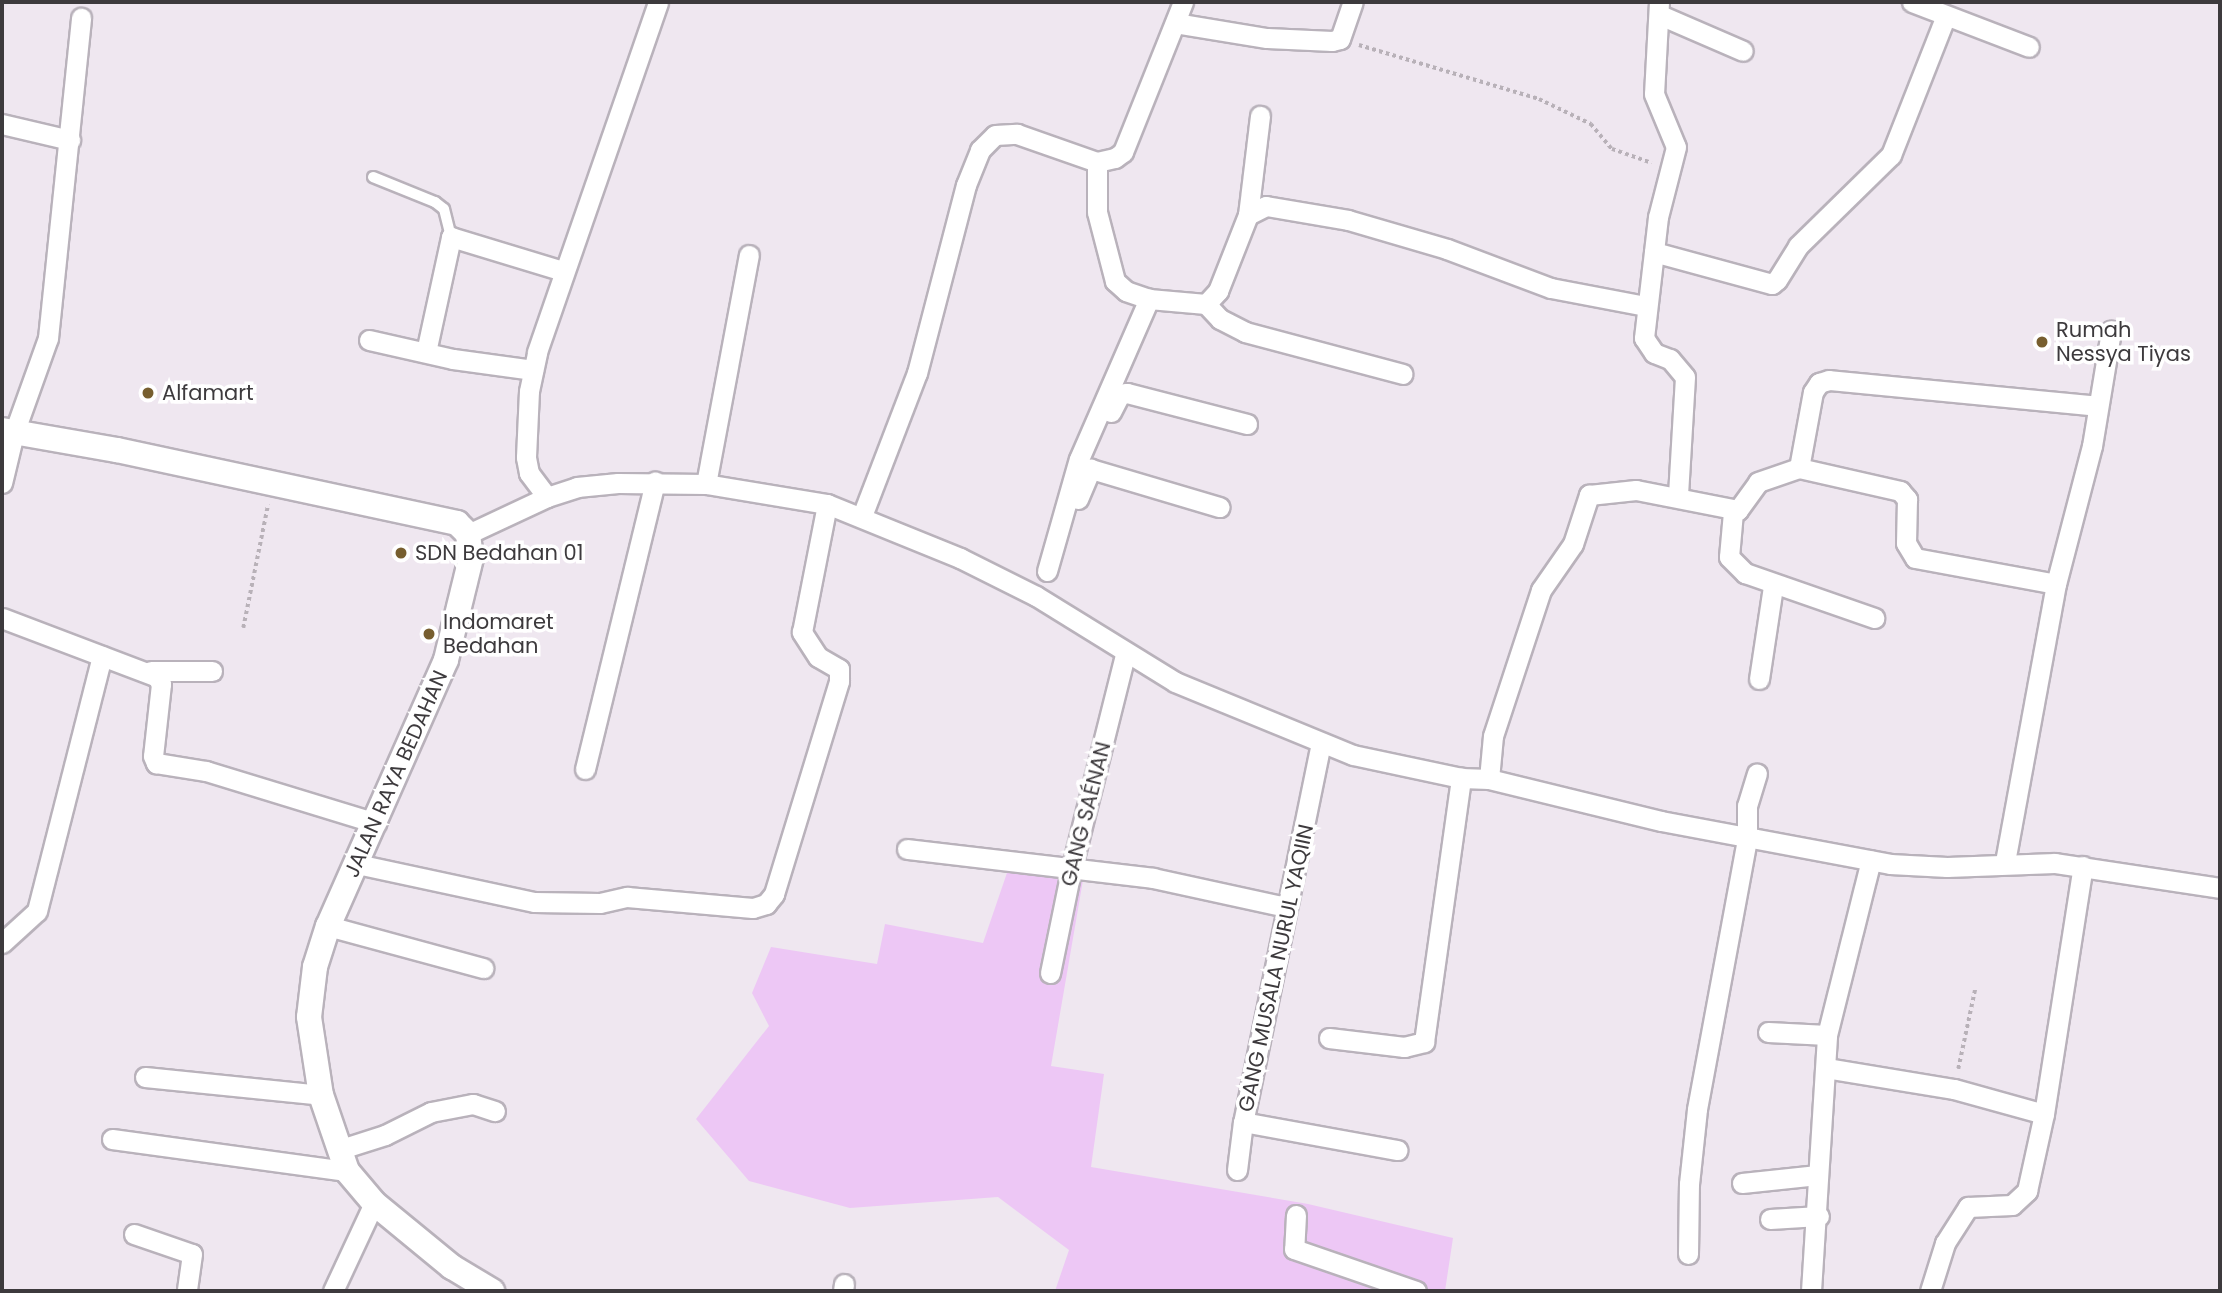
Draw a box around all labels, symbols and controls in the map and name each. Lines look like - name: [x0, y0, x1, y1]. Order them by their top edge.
- place label: Rumah Nessya Tiyas: [2056, 317, 2191, 367]
- marker: Rumah Nessya Tiyas: [2034, 334, 2050, 350]
- place label: Alfamart: [162, 380, 254, 406]
- marker: Alfamart: [140, 385, 156, 401]
- place label: SDN Bedahan 01: [415, 540, 583, 566]
- marker: SDN Bedahan 01: [393, 545, 409, 561]
- place label: Indomaret Bedahan: [443, 609, 554, 659]
- marker: Indomaret Bedahan: [421, 626, 437, 642]
- street label: JALAN RAYA BEDAHAN: [339, 667, 453, 881]
- street label: GANG SAÉNAN: [1056, 739, 1116, 889]
- street label: GANG MUSALA NURUL YAQIIN: [1233, 822, 1319, 1114]

